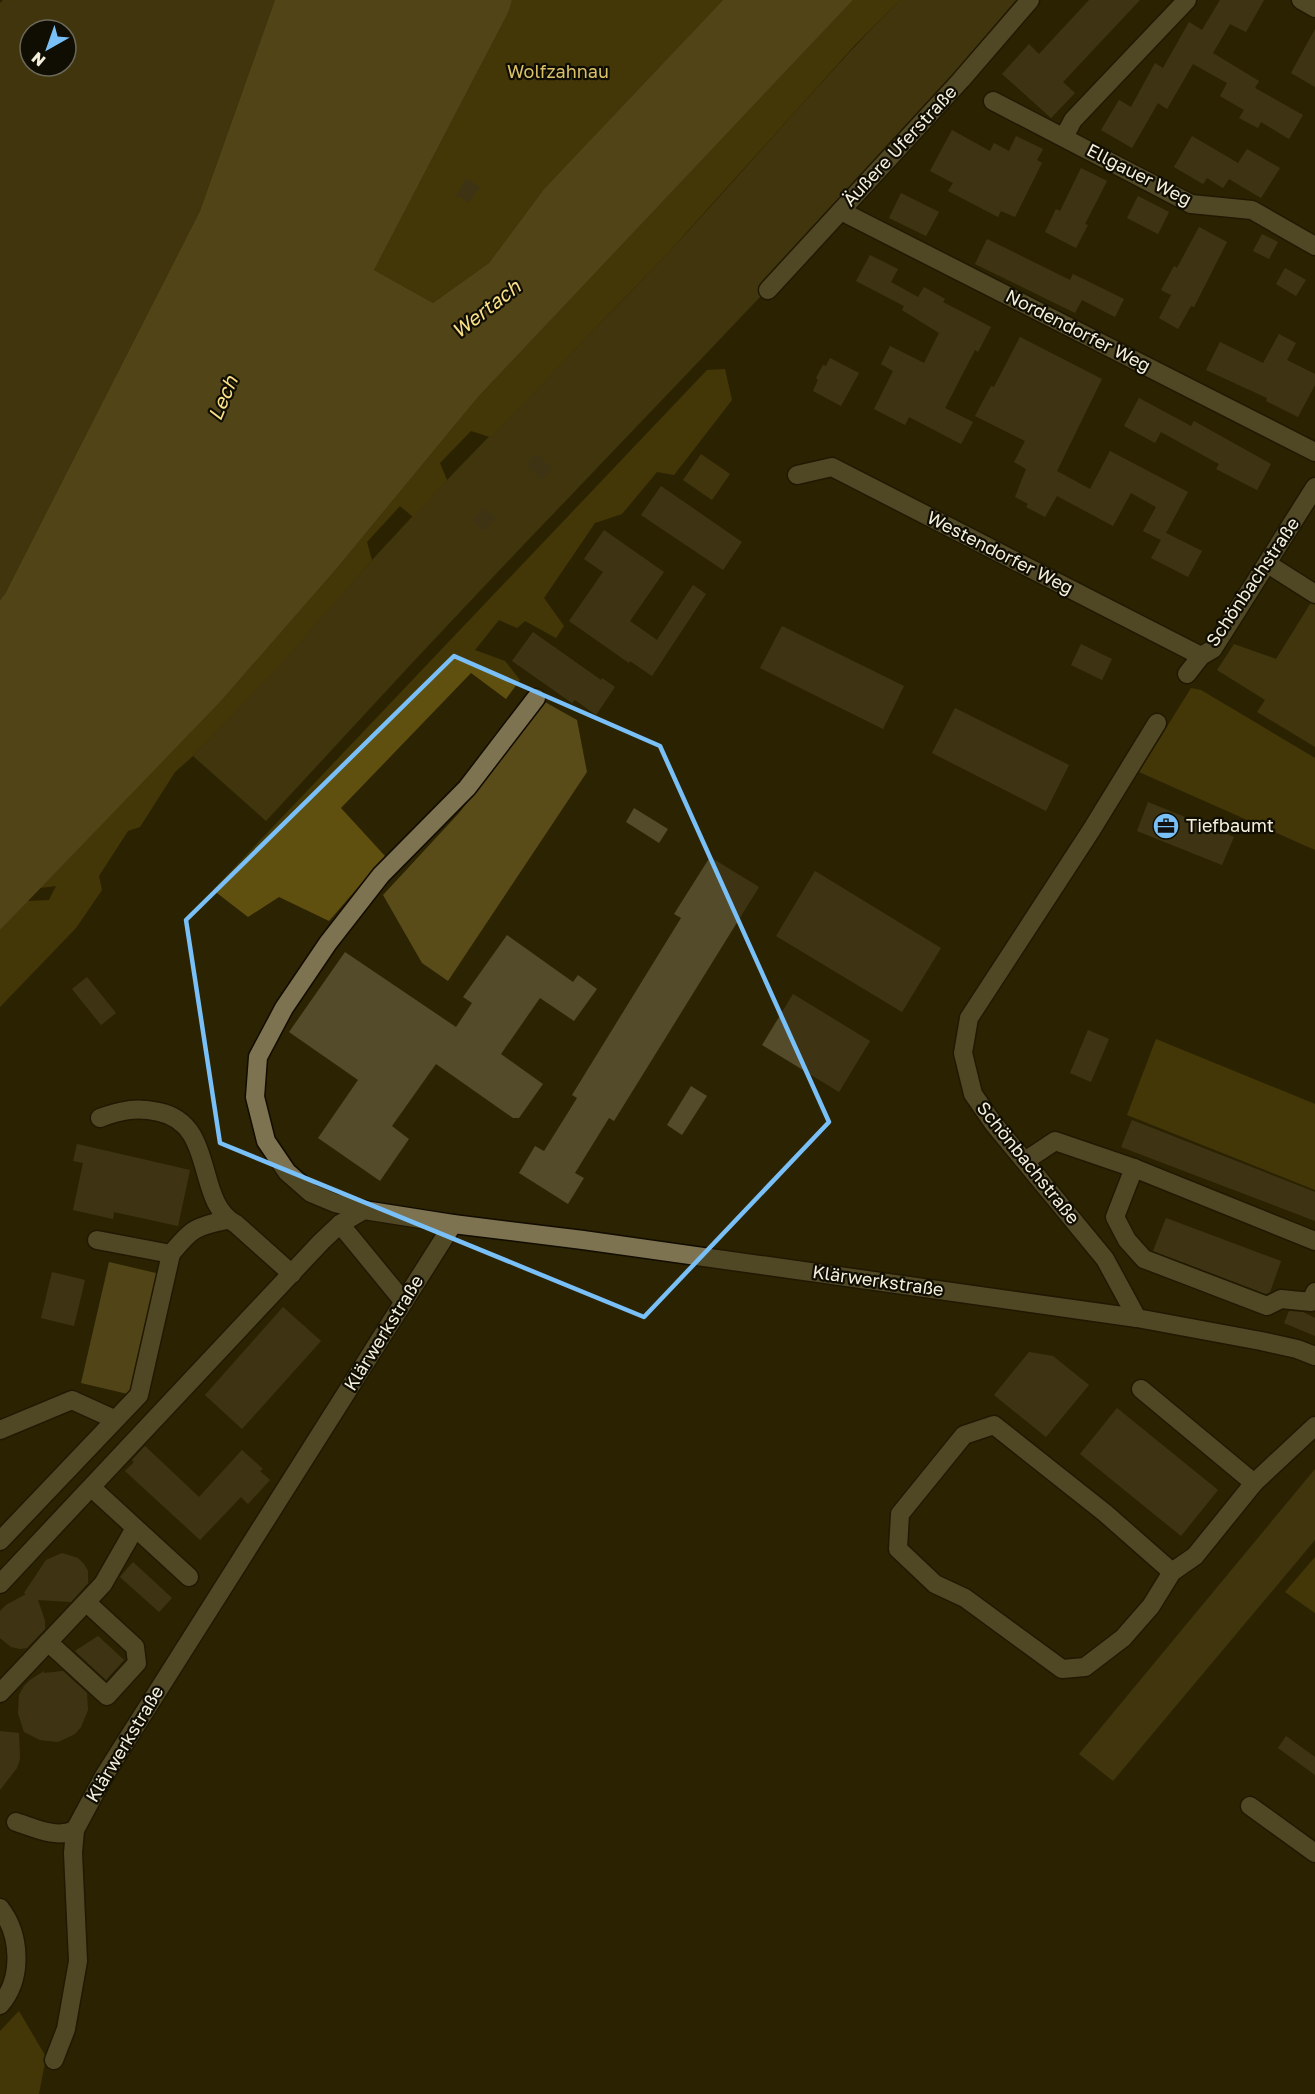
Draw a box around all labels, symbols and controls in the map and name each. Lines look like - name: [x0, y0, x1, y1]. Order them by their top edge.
- north arrow: [18, 18, 78, 78]
- text: N: [27, 48, 49, 71]
- park label: Wolfzahnau: [507, 60, 609, 82]
- street label: Äußere Uferstraße: [838, 80, 961, 210]
- street label: Ellgauer Weg: [1083, 138, 1195, 210]
- water label: Wertach: [446, 273, 525, 343]
- street label: Nordendorfer Weg: [1002, 284, 1155, 376]
- water label: Lech: [202, 371, 242, 423]
- street label: Westendorfer Weg: [924, 506, 1077, 598]
- street label: Schönbachstraße: [1201, 513, 1304, 650]
- office icon: Tiefbaumt: [1151, 811, 1181, 841]
- place label: Tiefbaumt: [1186, 814, 1274, 836]
- street label: Schönbachstraße: [973, 1097, 1085, 1228]
- street label: Klärwerkstraße: [811, 1260, 945, 1300]
- street label: Klärwerkstraße: [339, 1271, 428, 1394]
- street label: Klärwerkstraße: [81, 1681, 168, 1806]

